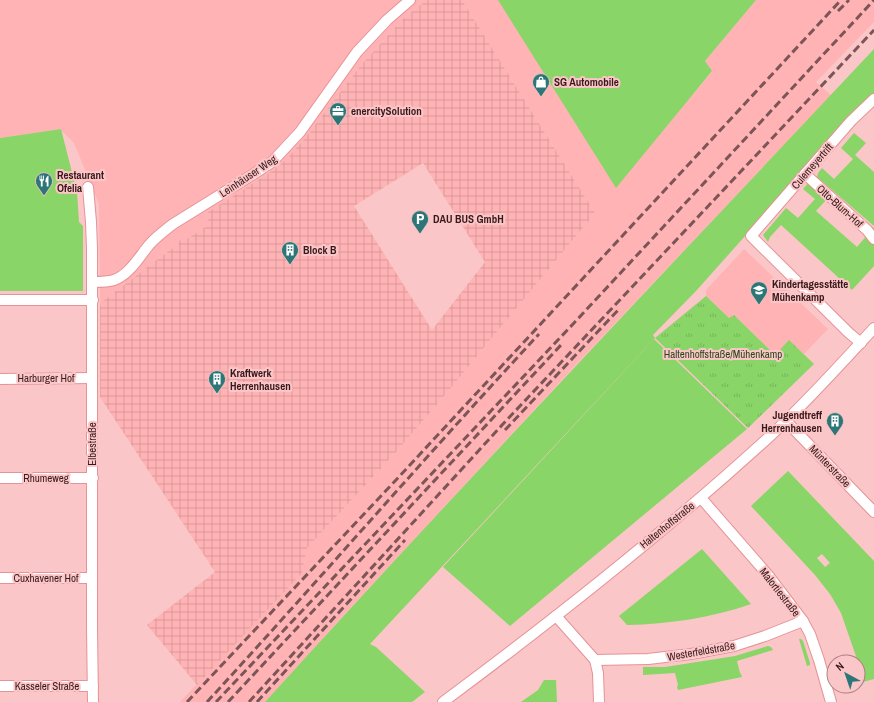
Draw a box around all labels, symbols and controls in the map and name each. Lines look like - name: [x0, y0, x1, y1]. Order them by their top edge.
- shop icon: SG Automobile: [531, 72, 551, 97]
- place label: SG Automobile: [554, 75, 619, 89]
- office icon: enercitySolution: [328, 101, 348, 126]
- place label: enercitySolution: [351, 104, 422, 118]
- street label: Culemeyertrift: [788, 140, 836, 192]
- street label: Leinhäuser Weg: [217, 152, 279, 200]
- place label: Restaurant Ofelia: [57, 168, 104, 195]
- restaurant icon: Restaurant Ofelia: [34, 171, 54, 196]
- street label: Otto-Blum-Hof: [814, 182, 866, 231]
- parking icon: DAU BUS GmbH: [410, 209, 430, 234]
- place label: DAU BUS GmbH: [433, 212, 504, 226]
- building icon: Block B: [280, 240, 300, 265]
- place label: Block B: [303, 243, 337, 257]
- place label: Kindertagesstätte Mühenkamp: [772, 277, 848, 304]
- school or university icon: Kindertagesstätte Mühenkamp: [749, 280, 769, 305]
- park label: Haltenhoffstraße/Mühenkamp: [664, 347, 782, 361]
- place label: Kraftwerk Herrenhausen: [230, 366, 291, 393]
- building icon: Kraftwerk Herrenhausen: [207, 369, 227, 394]
- street label: Harburger Hof: [17, 371, 75, 385]
- place label: Jugendtreff Herrenhausen: [761, 408, 822, 435]
- building icon: Jugendtreff Herrenhausen: [825, 411, 845, 436]
- street label: Elbestraße: [85, 422, 99, 466]
- street label: Münterstraße: [806, 442, 854, 490]
- street label: Rhumeweg: [23, 471, 69, 485]
- street label: Haltenhoffstraße: [637, 499, 697, 551]
- street label: Malortiestraße: [757, 565, 803, 619]
- street label: Cuxhavener Hof: [13, 571, 79, 585]
- street label: Westerfeldstraße: [666, 638, 736, 664]
- north arrow: [826, 654, 866, 694]
- text: N: [833, 659, 847, 674]
- street label: Kasseler Straße: [15, 679, 79, 693]

